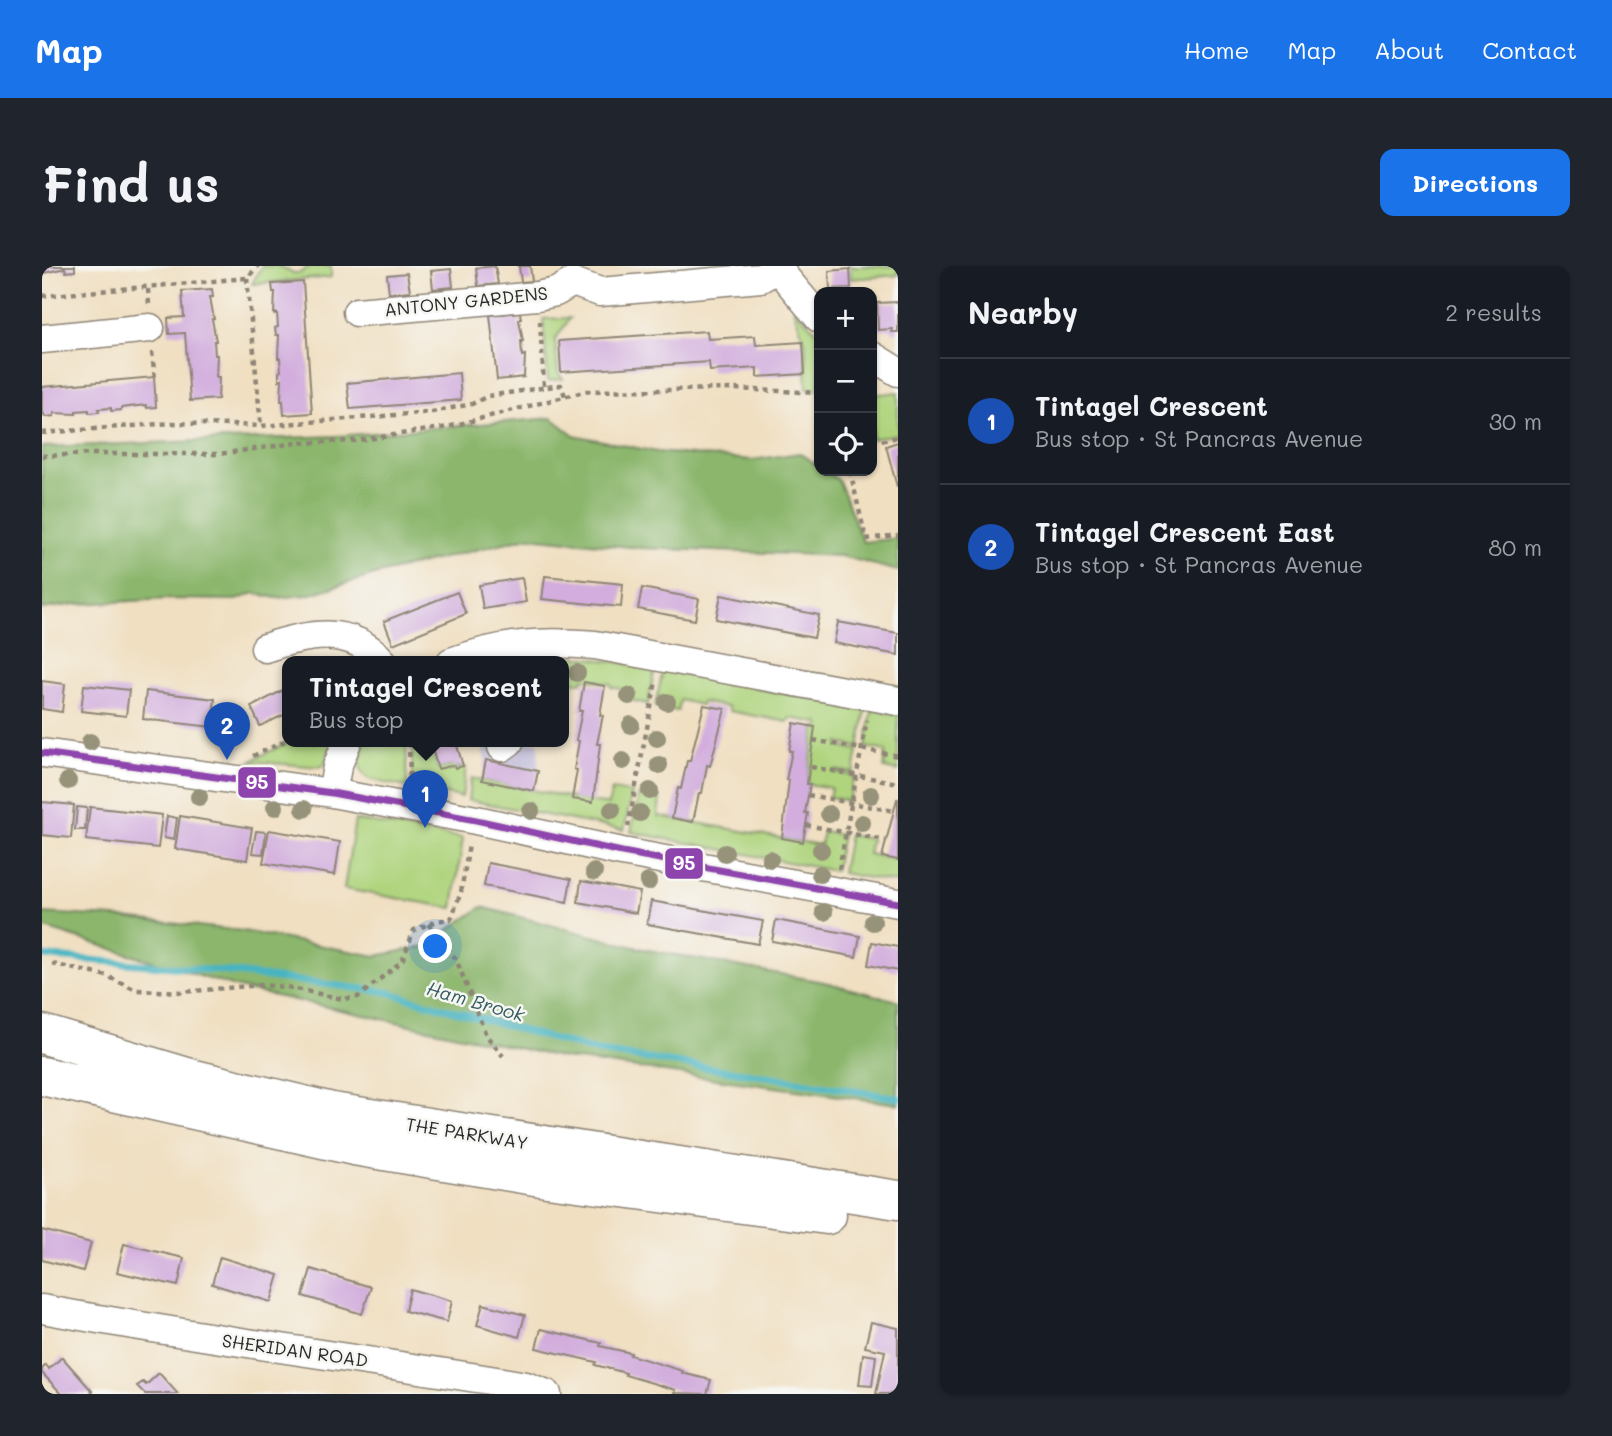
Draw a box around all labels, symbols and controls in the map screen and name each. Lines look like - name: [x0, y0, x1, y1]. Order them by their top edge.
- text: Map: [35, 28, 103, 71]
- text: Home: [1184, 34, 1249, 65]
- text: Map: [1287, 34, 1336, 65]
- text: About: [1374, 34, 1444, 65]
- text: Contact: [1482, 34, 1577, 65]
- button: Directions: [1380, 149, 1570, 216]
- text: Find us: [42, 151, 220, 214]
- street label: ANTONY GARDENS: [383, 280, 549, 322]
- map controls: [814, 287, 877, 476]
- button: +: [814, 287, 877, 350]
- text: Nearby: [968, 292, 1078, 332]
- text: 2 results: [1445, 297, 1542, 327]
- button: −: [814, 350, 877, 413]
- text: Tintagel Crescent: [1035, 389, 1268, 423]
- text: 1: [986, 406, 996, 436]
- text: 30 m: [1489, 406, 1542, 436]
- button: locate: [814, 413, 877, 476]
- text: Bus stop · St Pancras Avenue: [1035, 423, 1363, 453]
- text: Tintagel Crescent East: [1035, 515, 1335, 549]
- text: 2: [985, 532, 997, 562]
- text: 80 m: [1488, 532, 1542, 562]
- text: Bus stop · St Pancras Avenue: [1035, 549, 1363, 579]
- popup: [282, 656, 569, 747]
- text: Tintagel Crescent: [309, 670, 542, 704]
- pin: 2: [204, 702, 250, 760]
- text: Bus stop: [309, 704, 404, 734]
- line badge: 95: [237, 766, 277, 799]
- text: 95: [246, 769, 268, 794]
- pin: 1: [402, 770, 448, 828]
- line badge: 95: [664, 847, 704, 880]
- text: 95: [673, 850, 695, 875]
- your location: [418, 929, 452, 963]
- water label: Ham Brook: [424, 975, 529, 1027]
- street label: THE PARKWAY: [404, 1111, 530, 1155]
- street label: SHERIDAN ROAD: [220, 1328, 370, 1372]

